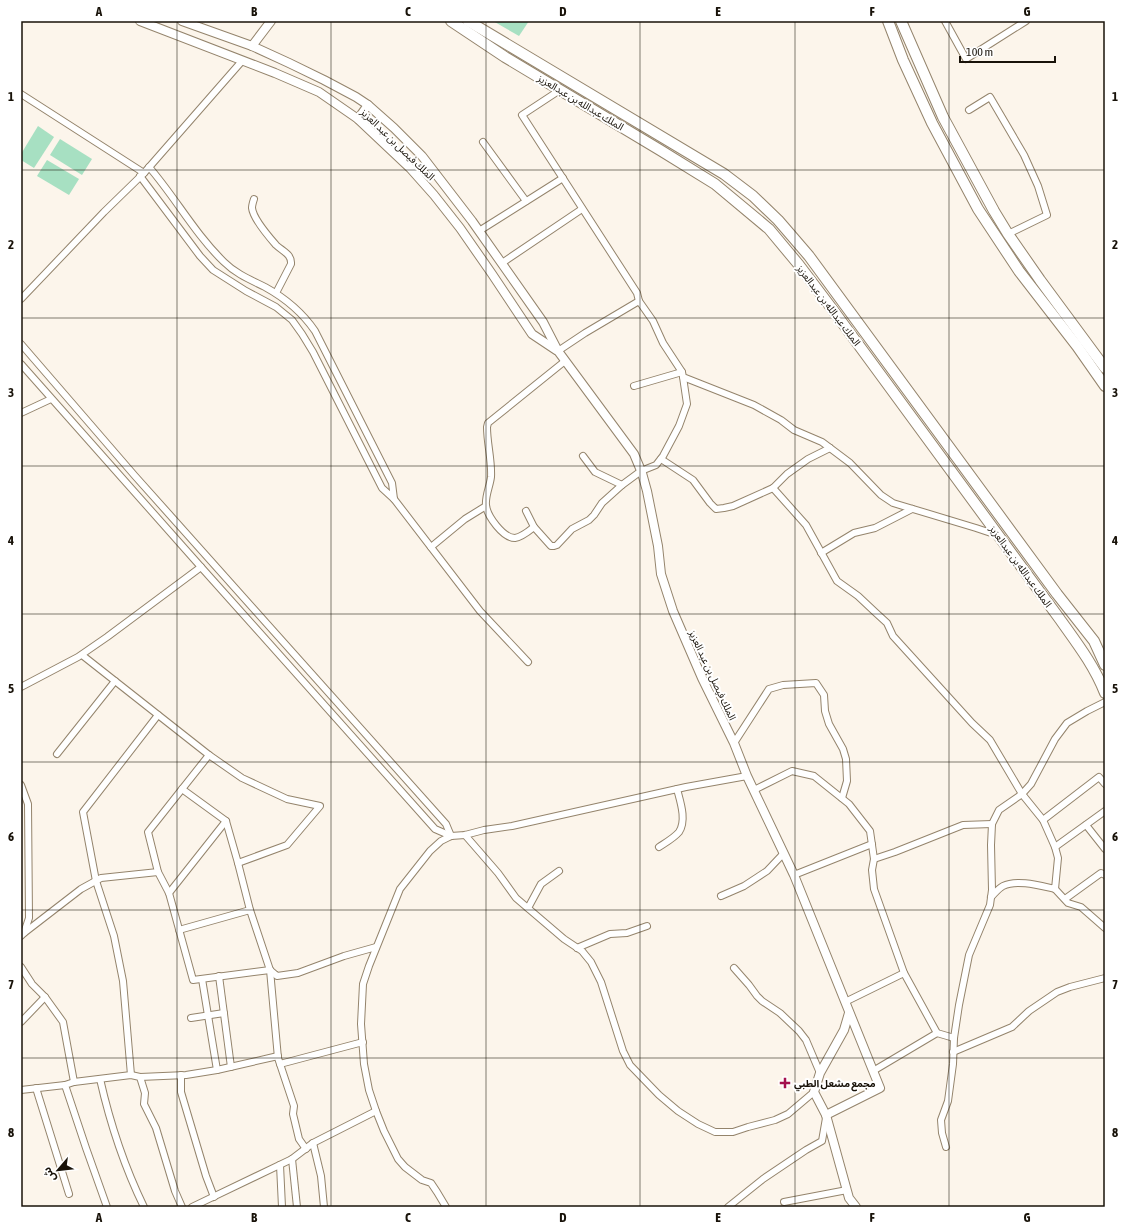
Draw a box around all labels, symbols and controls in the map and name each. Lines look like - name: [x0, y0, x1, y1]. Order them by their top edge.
- text: A: [95, 4, 103, 19]
- text: B: [251, 4, 258, 19]
- text: C: [405, 4, 411, 19]
- text: D: [559, 4, 567, 19]
- text: E: [715, 4, 721, 19]
- text: F: [869, 4, 875, 19]
- text: G: [1024, 4, 1031, 19]
- scale bar: [960, 38, 1055, 64]
- text: 100 m: [966, 45, 993, 59]
- street label: الملك عبدالله بن عبدالعزيز: [534, 72, 626, 133]
- text: 1: [8, 89, 14, 104]
- text: 1: [1112, 89, 1118, 104]
- street label: الملك فيصل بن عبد العزيز: [357, 106, 437, 183]
- text: 2: [8, 237, 14, 252]
- text: 2: [1112, 237, 1118, 252]
- street label: الملك عبدالله بن عبدالعزيز: [793, 262, 863, 348]
- text: 3: [8, 385, 14, 400]
- text: 3: [1112, 385, 1118, 400]
- street label: الملك عبدالله بن عبدالعزيز: [986, 522, 1054, 610]
- text: 4: [7, 533, 14, 548]
- text: 4: [1111, 533, 1118, 548]
- street label: الملك فيصل بن عبد العزيز: [686, 628, 738, 722]
- text: 5: [8, 681, 14, 696]
- text: 5: [1112, 681, 1118, 696]
- text: 6: [8, 829, 14, 844]
- text: 6: [1112, 829, 1118, 844]
- text: 7: [8, 977, 14, 992]
- text: 7: [1112, 977, 1118, 992]
- marker: مجمع مشعل الطبي: [779, 1077, 791, 1089]
- place label: مجمع مشعل الطبي: [794, 1078, 876, 1092]
- text: 8: [8, 1125, 14, 1140]
- text: 8: [1112, 1125, 1118, 1140]
- north arrow: [38, 1150, 78, 1190]
- text: ش: [40, 1165, 59, 1184]
- text: A: [95, 1210, 103, 1225]
- text: B: [251, 1210, 258, 1225]
- text: C: [405, 1210, 411, 1225]
- text: D: [559, 1210, 567, 1225]
- text: E: [715, 1210, 721, 1225]
- text: F: [869, 1210, 875, 1225]
- text: G: [1024, 1210, 1031, 1225]

